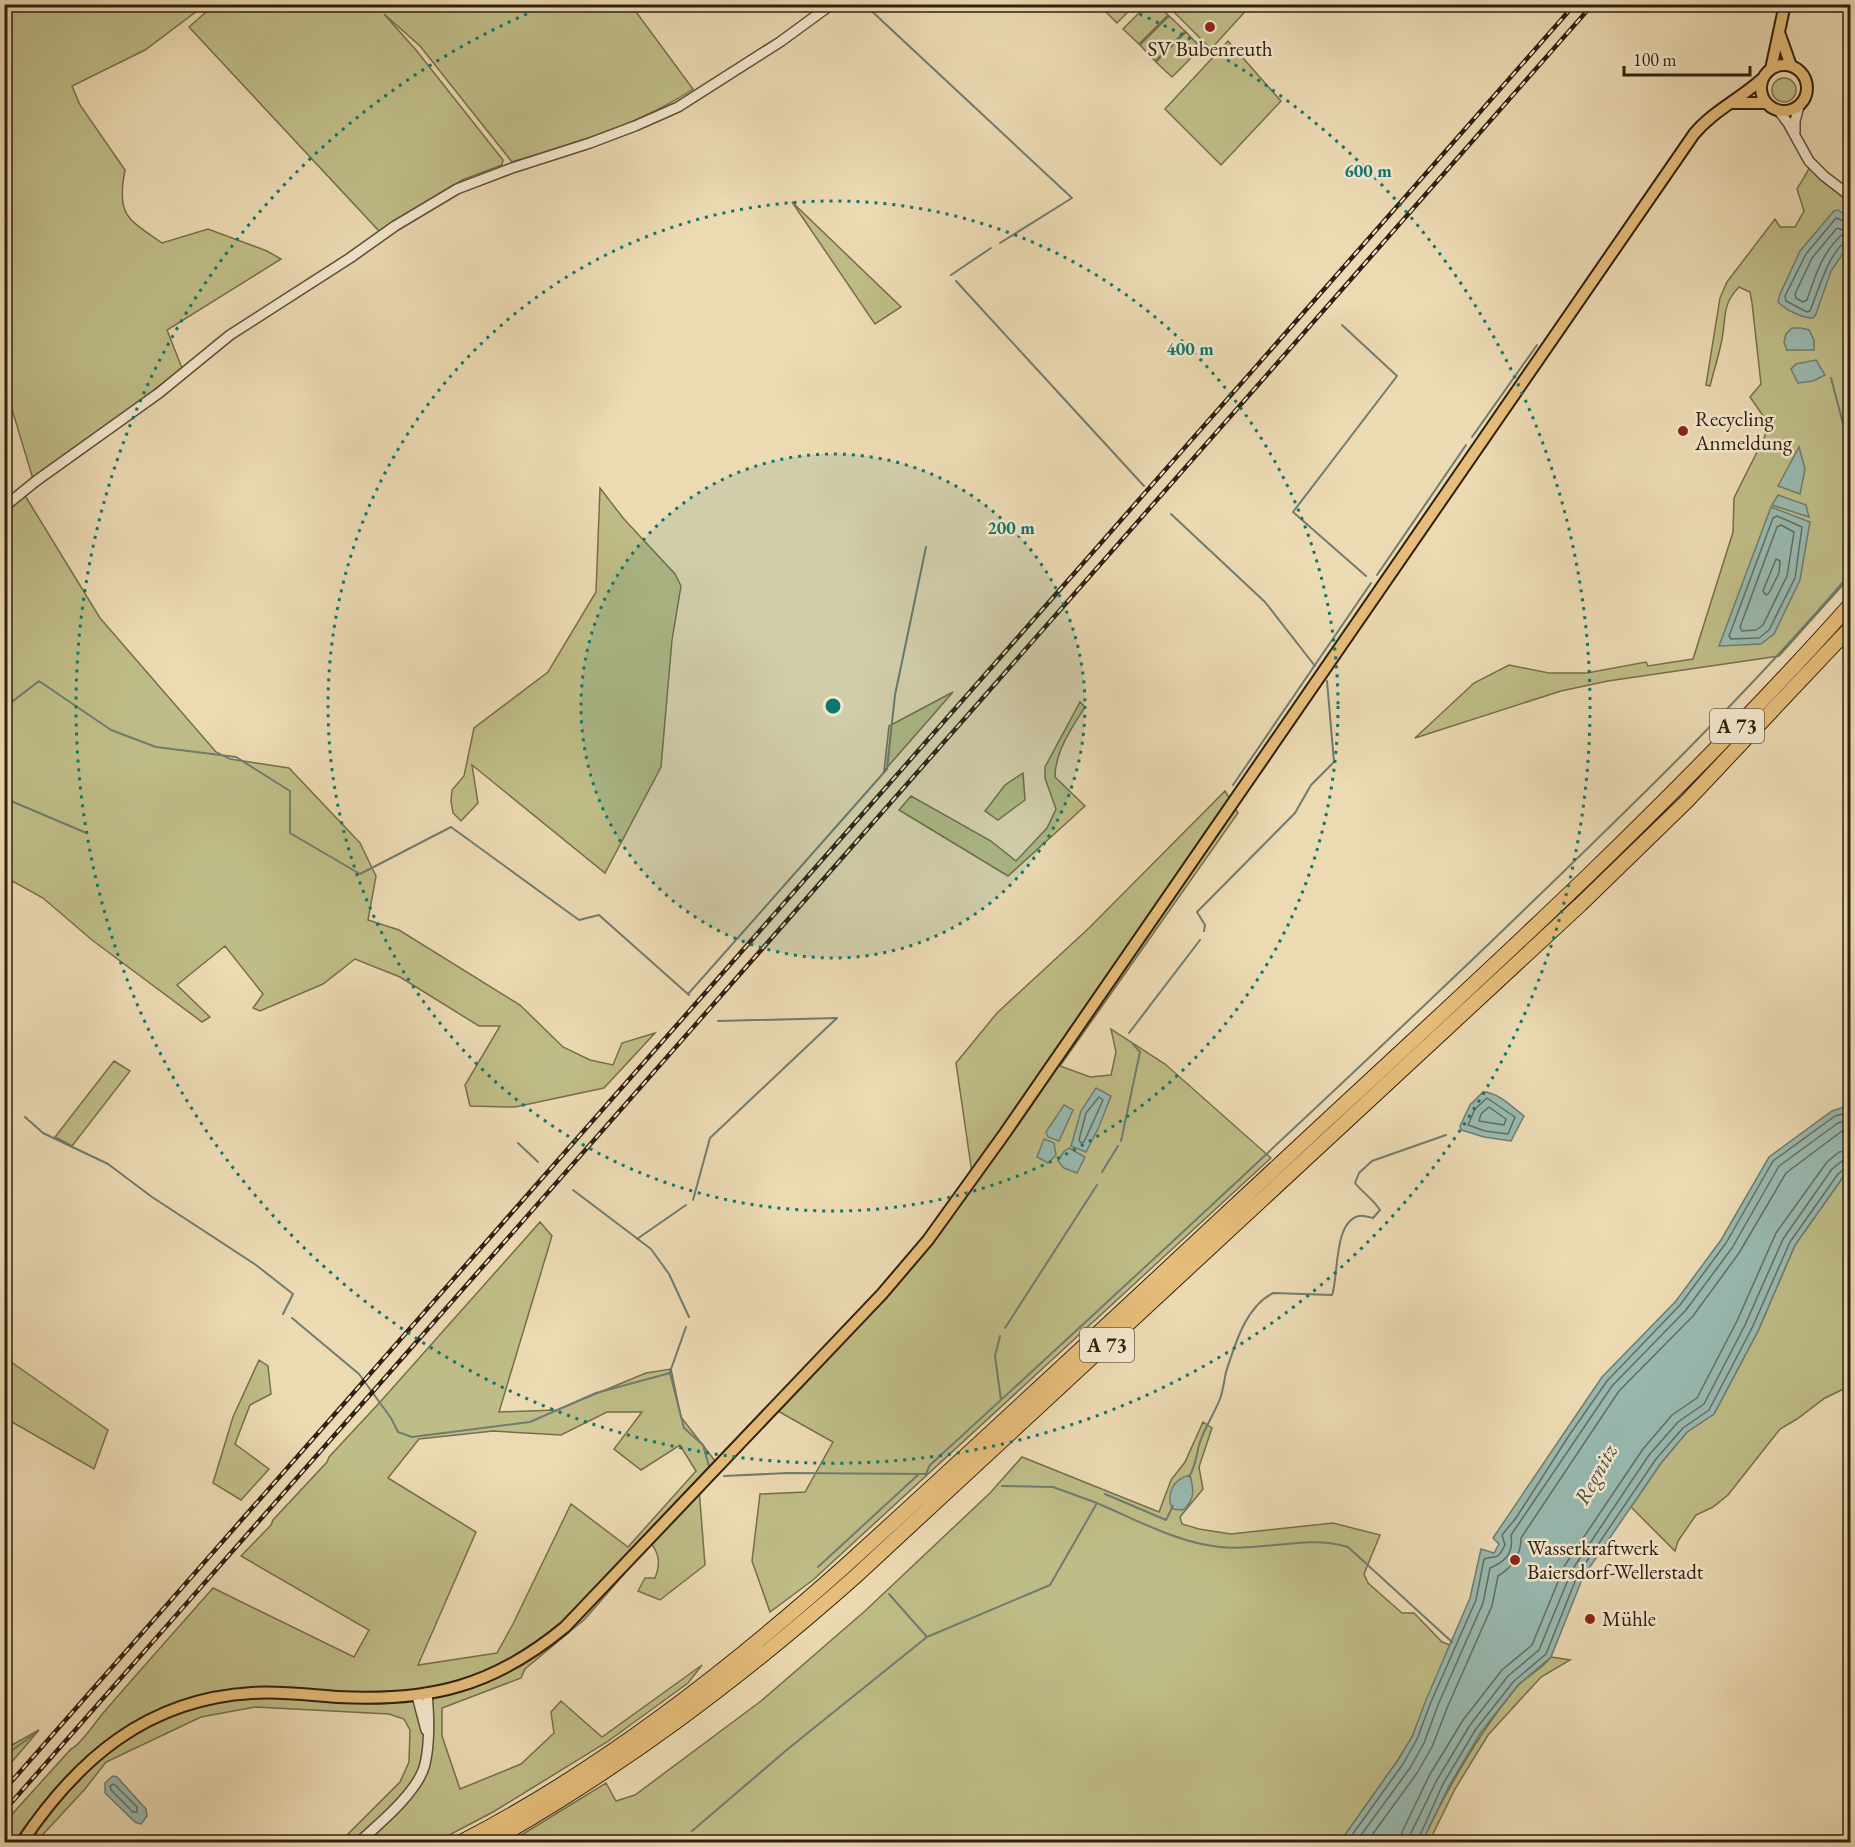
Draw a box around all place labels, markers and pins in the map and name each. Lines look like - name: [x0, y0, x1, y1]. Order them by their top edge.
- marker: SV Bubenreuth: [1203, 20, 1217, 34]
- place label: SV Bubenreuth: [1147, 35, 1273, 62]
- place label: Recycling Anmeldung: [1694, 405, 1793, 456]
- marker: Recycling Anmeldung: [1676, 424, 1690, 438]
- centre of rings: [823, 696, 843, 716]
- place label: Wasserkraftwerk Baiersdorf-Wellerstadt: [1527, 1534, 1704, 1585]
- marker: Wasserkraftwerk Baiersdorf-Wellerstadt: [1508, 1553, 1522, 1567]
- place label: Mühle: [1602, 1605, 1656, 1632]
- marker: Mühle: [1583, 1612, 1597, 1626]

